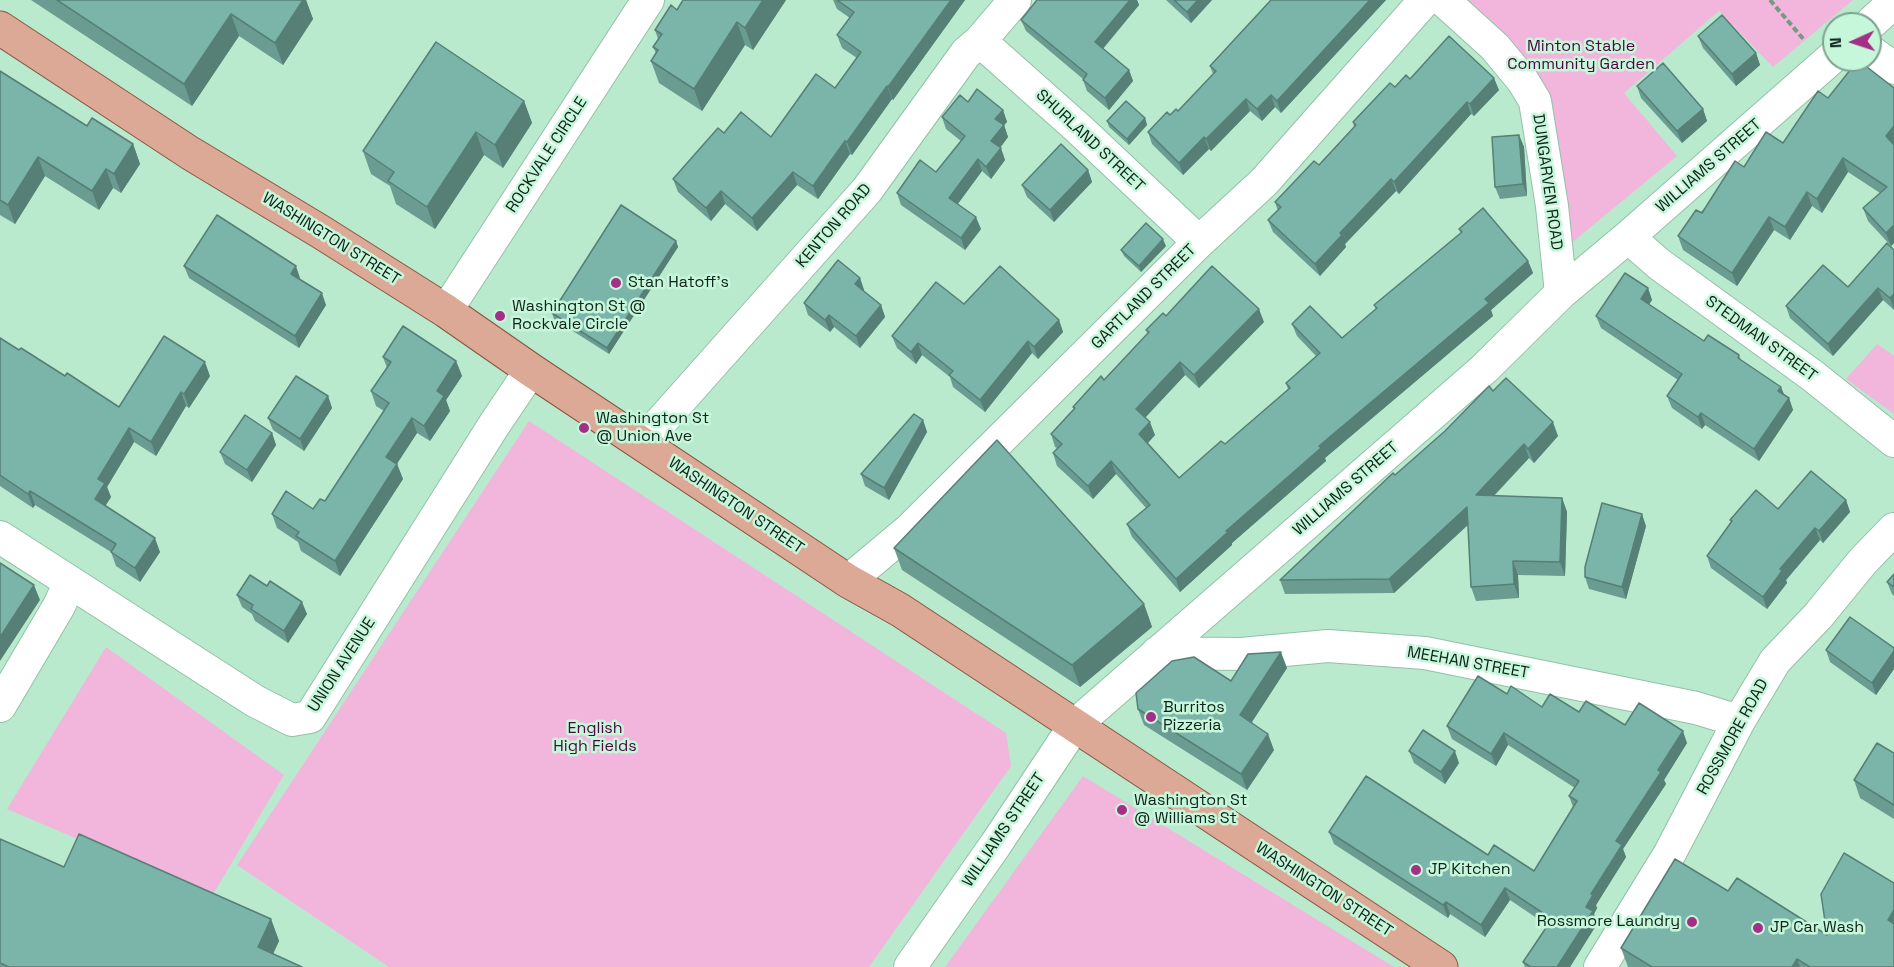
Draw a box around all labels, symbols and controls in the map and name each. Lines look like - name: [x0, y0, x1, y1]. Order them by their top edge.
- north arrow: [1822, 12, 1882, 72]
- park label: Minton Stable Community Garden: [1507, 37, 1655, 75]
- text: N: [1825, 37, 1846, 49]
- street label: SHURLAND STREET: [1032, 86, 1148, 196]
- street label: ROCKVALE CIRCLE: [502, 94, 592, 216]
- street label: DUNGARVEN ROAD: [1528, 113, 1566, 251]
- street label: WILLIAMS STREET: [1652, 115, 1766, 217]
- street label: KENTON ROAD: [792, 180, 876, 272]
- street label: WASHINGTON STREET: [258, 189, 404, 289]
- street label: GARTLAND STREET: [1088, 241, 1200, 353]
- place label: Stan Hatoff's: [628, 273, 729, 293]
- marker: Stan Hatoff's: [609, 276, 623, 290]
- street label: STEDMAN STREET: [1701, 292, 1821, 386]
- place label: Washington St @ Rockvale Circle: [512, 297, 646, 335]
- marker: Washington St @ Rockvale Circle: [493, 309, 507, 323]
- place label: Washington St @ Union Ave: [596, 409, 709, 447]
- marker: Washington St @ Union Ave: [577, 421, 591, 435]
- street label: WILLIAMS STREET: [1289, 438, 1403, 540]
- street label: WASHINGTON STREET: [665, 454, 807, 558]
- street label: UNION AVENUE: [304, 614, 380, 716]
- street label: MEEHAN STREET: [1406, 643, 1530, 683]
- street label: ROSSMORE ROAD: [1693, 676, 1773, 798]
- place label: Burritos Pizzeria: [1163, 698, 1225, 736]
- marker: Burritos Pizzeria: [1144, 710, 1158, 724]
- park label: English High Fields: [553, 719, 637, 757]
- street label: WILLIAMS STREET: [959, 769, 1049, 891]
- place label: Washington St @ Williams St: [1134, 791, 1247, 829]
- marker: Washington St @ Williams St: [1115, 803, 1129, 817]
- street label: WASHINGTON STREET: [1252, 839, 1396, 941]
- place label: JP Kitchen: [1428, 860, 1511, 880]
- marker: JP Kitchen: [1409, 863, 1423, 877]
- place label: Rossmore Laundry: [1537, 912, 1680, 932]
- marker: Rossmore Laundry: [1685, 915, 1699, 929]
- place label: JP Car Wash: [1770, 918, 1864, 938]
- marker: JP Car Wash: [1751, 921, 1765, 935]

